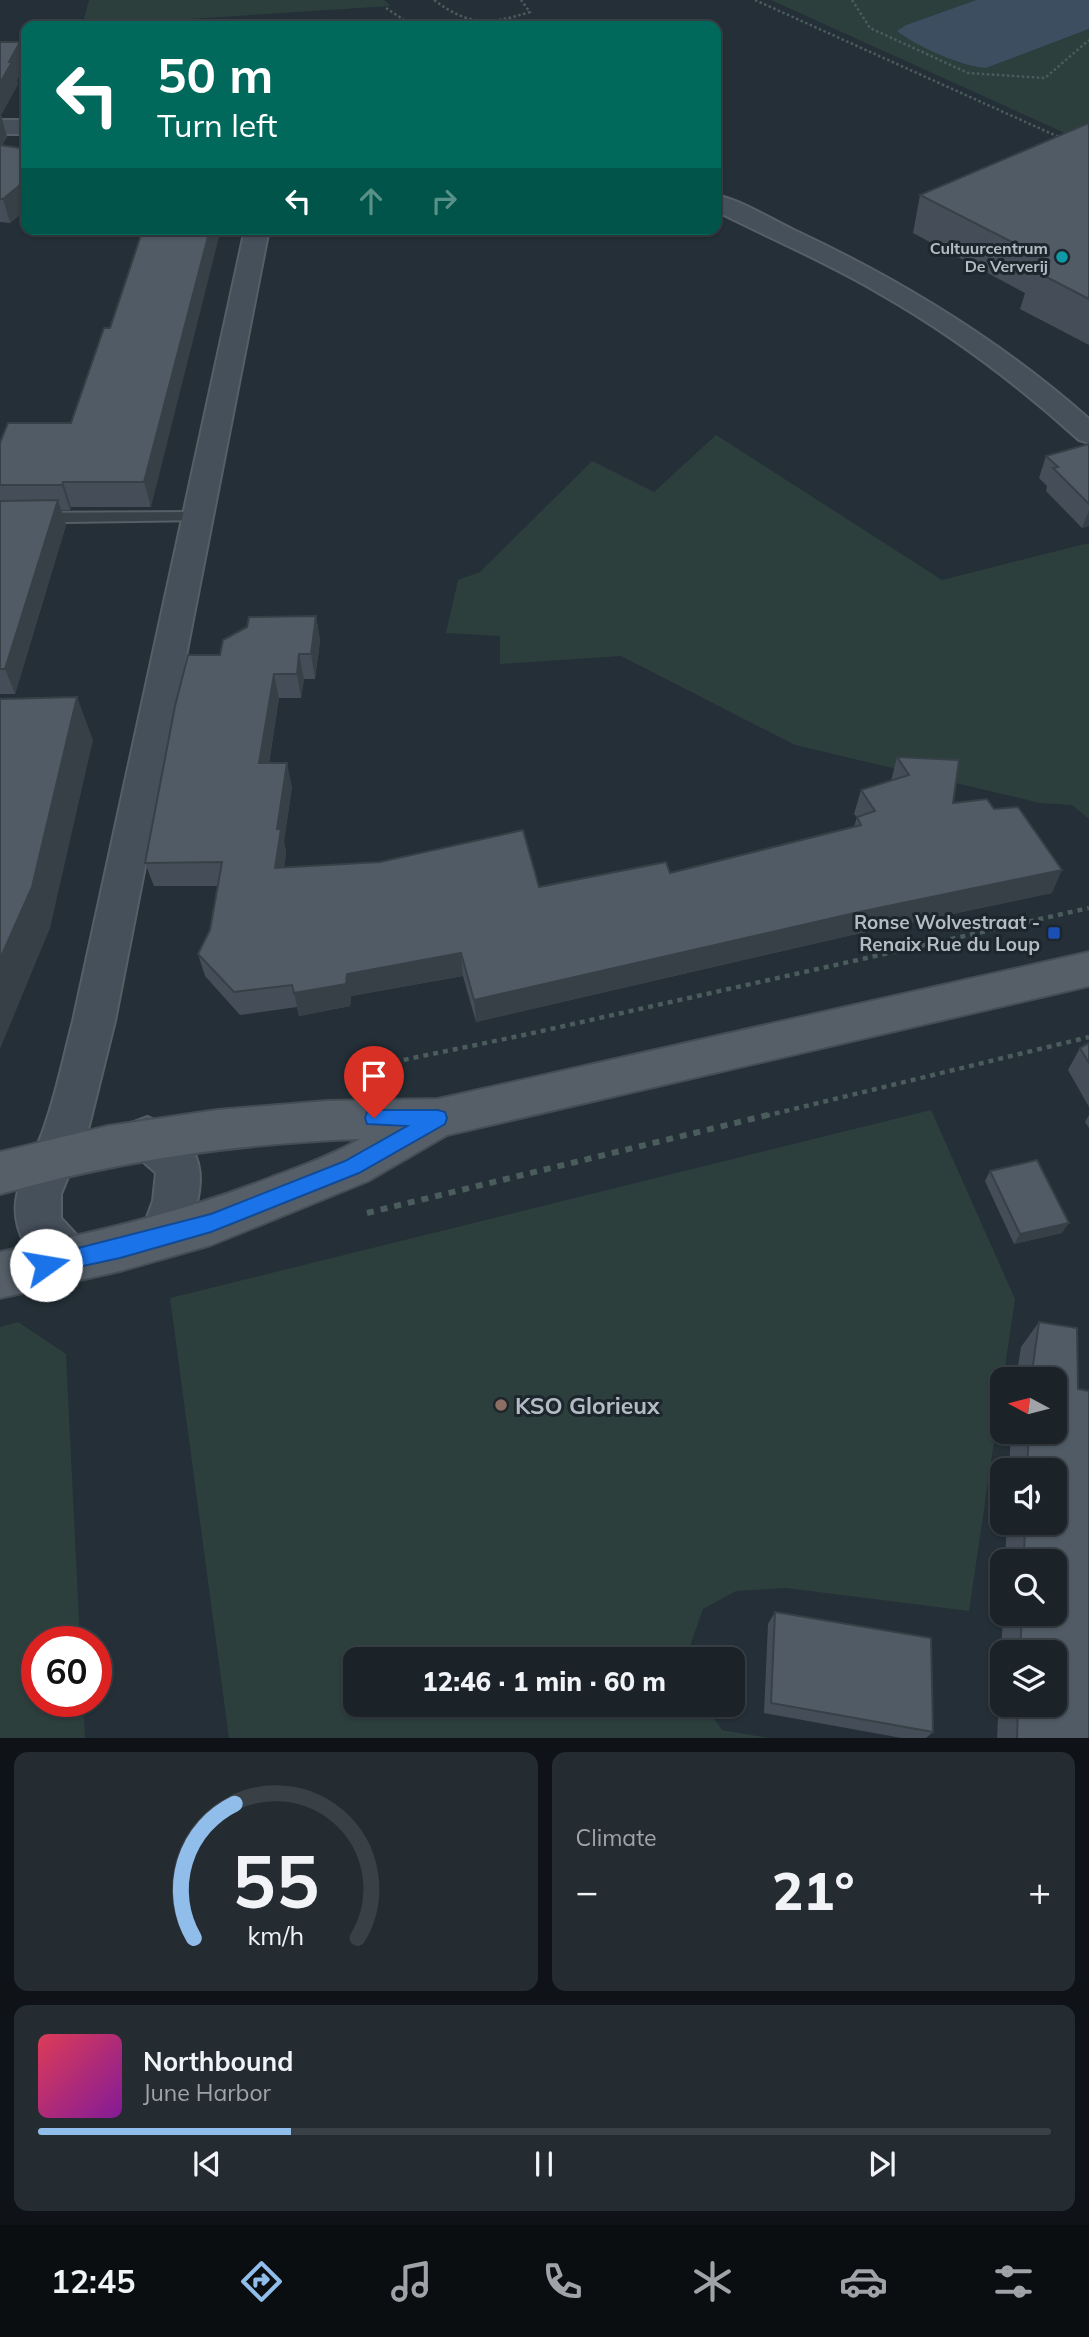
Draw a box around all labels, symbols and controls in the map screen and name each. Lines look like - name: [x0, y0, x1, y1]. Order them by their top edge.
- text: 50 m: [157, 44, 273, 105]
- icon: left: [42, 49, 133, 140]
- text: Turn left: [157, 105, 277, 145]
- icon: left: [279, 182, 317, 220]
- icon: ahead: [352, 182, 390, 220]
- icon: right: [425, 182, 463, 220]
- place label: Cultuurcentrum De Ververij: [930, 238, 1048, 276]
- marker: Cultuurcentrum De Ververij: [1054, 249, 1070, 265]
- place label: Ronse Wolvestraat - Renaix Rue du Loup: [854, 910, 1040, 956]
- marker: Ronse Wolvestraat - Renaix Rue du Loup: [1046, 925, 1062, 941]
- pin: [344, 1046, 404, 1118]
- icon: arrive: [355, 1057, 393, 1095]
- position arrow: [9, 1228, 83, 1302]
- north arrow: [990, 1367, 1068, 1444]
- map controls: [990, 1367, 1067, 1717]
- place label: KSO Glorieux: [515, 1391, 660, 1420]
- marker: KSO Glorieux: [493, 1397, 509, 1413]
- button: sound: [990, 1458, 1067, 1535]
- button: search: [990, 1549, 1067, 1626]
- speed limit sign: 60: [21, 1626, 112, 1717]
- button: layers: [990, 1640, 1067, 1717]
- text: 12:46 · 1 min · 60 m: [422, 1665, 666, 1698]
- text: Climate: [576, 1823, 657, 1852]
- text: 55: [232, 1835, 319, 1926]
- text: 21°: [772, 1858, 854, 1923]
- text: −: [576, 1867, 598, 1915]
- text: +: [1028, 1867, 1051, 1915]
- text: km/h: [247, 1919, 304, 1950]
- text: Northbound: [143, 2045, 293, 2078]
- text: June Harbor: [143, 2078, 271, 2107]
- icon: previous: [188, 2145, 226, 2183]
- icon: pause: [525, 2145, 563, 2183]
- icon: next: [863, 2145, 901, 2183]
- icon: directions: [237, 2257, 286, 2306]
- icon: music: [387, 2257, 436, 2306]
- icon: phone: [538, 2257, 587, 2306]
- icon: climate: [688, 2257, 737, 2306]
- icon: car: [839, 2257, 888, 2306]
- icon: filters: [989, 2257, 1038, 2306]
- text: 12:45: [51, 2261, 135, 2301]

